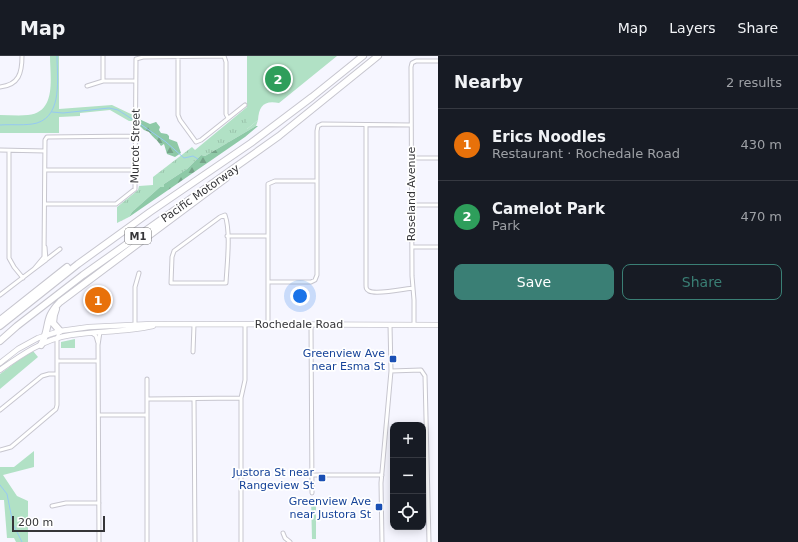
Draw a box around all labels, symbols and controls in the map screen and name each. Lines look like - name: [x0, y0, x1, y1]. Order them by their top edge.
- text: Map: [20, 17, 65, 39]
- text: Map: [618, 20, 647, 36]
- text: Layers: [669, 20, 716, 36]
- text: Share: [738, 20, 778, 36]
- pin: 2: [265, 64, 291, 94]
- text: Nearby: [454, 72, 523, 92]
- text: 2 results: [726, 75, 782, 90]
- street label: Murcot Street: [128, 108, 143, 183]
- text: Erics Noodles: [492, 128, 606, 146]
- text: 1: [462, 137, 472, 152]
- text: 430 m: [740, 137, 782, 152]
- text: Restaurant · Rochedale Road: [492, 146, 680, 161]
- street label: Roseland Avenue: [405, 147, 418, 241]
- street label: Pacific Motorway: [159, 161, 242, 225]
- text: Camelot Park: [492, 200, 605, 218]
- text: 2: [462, 209, 472, 224]
- text: 470 m: [740, 209, 782, 224]
- text: Park: [492, 218, 520, 233]
- road number: M1: [125, 228, 151, 244]
- button: Save: [454, 264, 614, 300]
- button: Share: [622, 264, 782, 300]
- pin: 1: [85, 285, 111, 315]
- your location: [290, 286, 310, 306]
- street label: Rochedale Road: [255, 318, 343, 331]
- place label: Greenview Ave near Esma St: [303, 347, 386, 373]
- marker: Greenview Ave near Esma St: [388, 354, 398, 364]
- map controls: [390, 422, 426, 530]
- button: +: [390, 422, 426, 458]
- button: −: [390, 458, 426, 494]
- place label: Justora St near Rangeview St: [231, 466, 315, 492]
- marker: Justora St near Rangeview St: [317, 473, 327, 483]
- button: locate: [390, 494, 426, 530]
- place label: Greenview Ave near Justora St: [289, 495, 372, 521]
- marker: Greenview Ave near Justora St: [374, 502, 384, 512]
- scale bar: [12, 514, 105, 533]
- text: 200 m: [18, 516, 53, 529]

